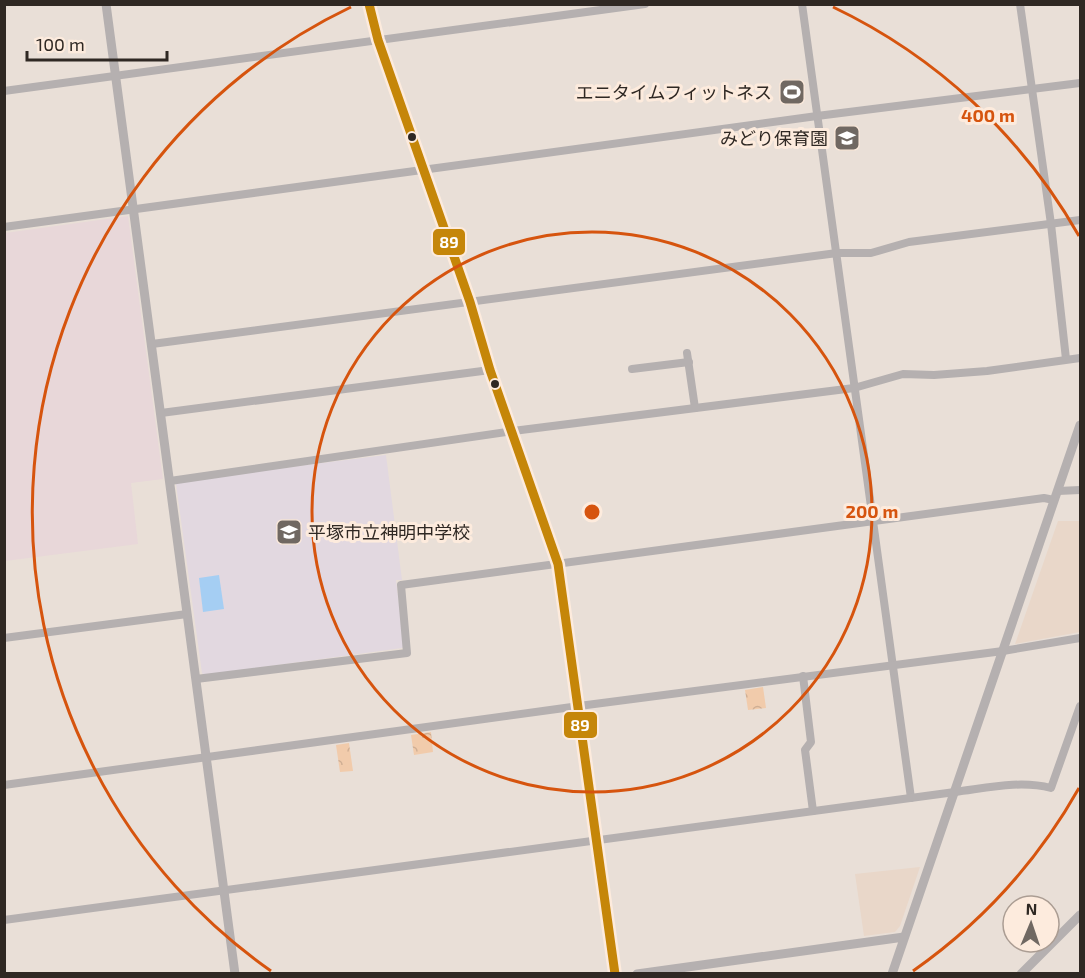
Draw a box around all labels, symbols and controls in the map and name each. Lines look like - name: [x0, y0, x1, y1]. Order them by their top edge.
- scale bar: [27, 24, 166, 62]
- text: 100 m: [36, 33, 85, 55]
- sports icon: エニタイムフィットネス: [777, 77, 807, 107]
- place label: エニタイムフィットネス: [576, 81, 772, 103]
- text: 400 m: [961, 104, 1015, 126]
- school or university icon: みどり保育園: [832, 123, 862, 153]
- place label: みどり保育園: [720, 127, 828, 149]
- unlabelled marker: [406, 131, 418, 143]
- line badge: 89: [432, 228, 466, 256]
- text: 89: [439, 232, 459, 251]
- unlabelled marker: [489, 378, 501, 390]
- text: 200 m: [846, 500, 898, 522]
- centre of rings: [582, 502, 602, 522]
- school or university icon: 平塚市立神明中学校: [274, 517, 304, 547]
- place label: 平塚市立神明中学校: [308, 521, 470, 543]
- line badge: 89: [563, 711, 598, 739]
- text: 89: [570, 715, 590, 734]
- north arrow: [1001, 894, 1061, 954]
- text: N: [1025, 899, 1038, 918]

